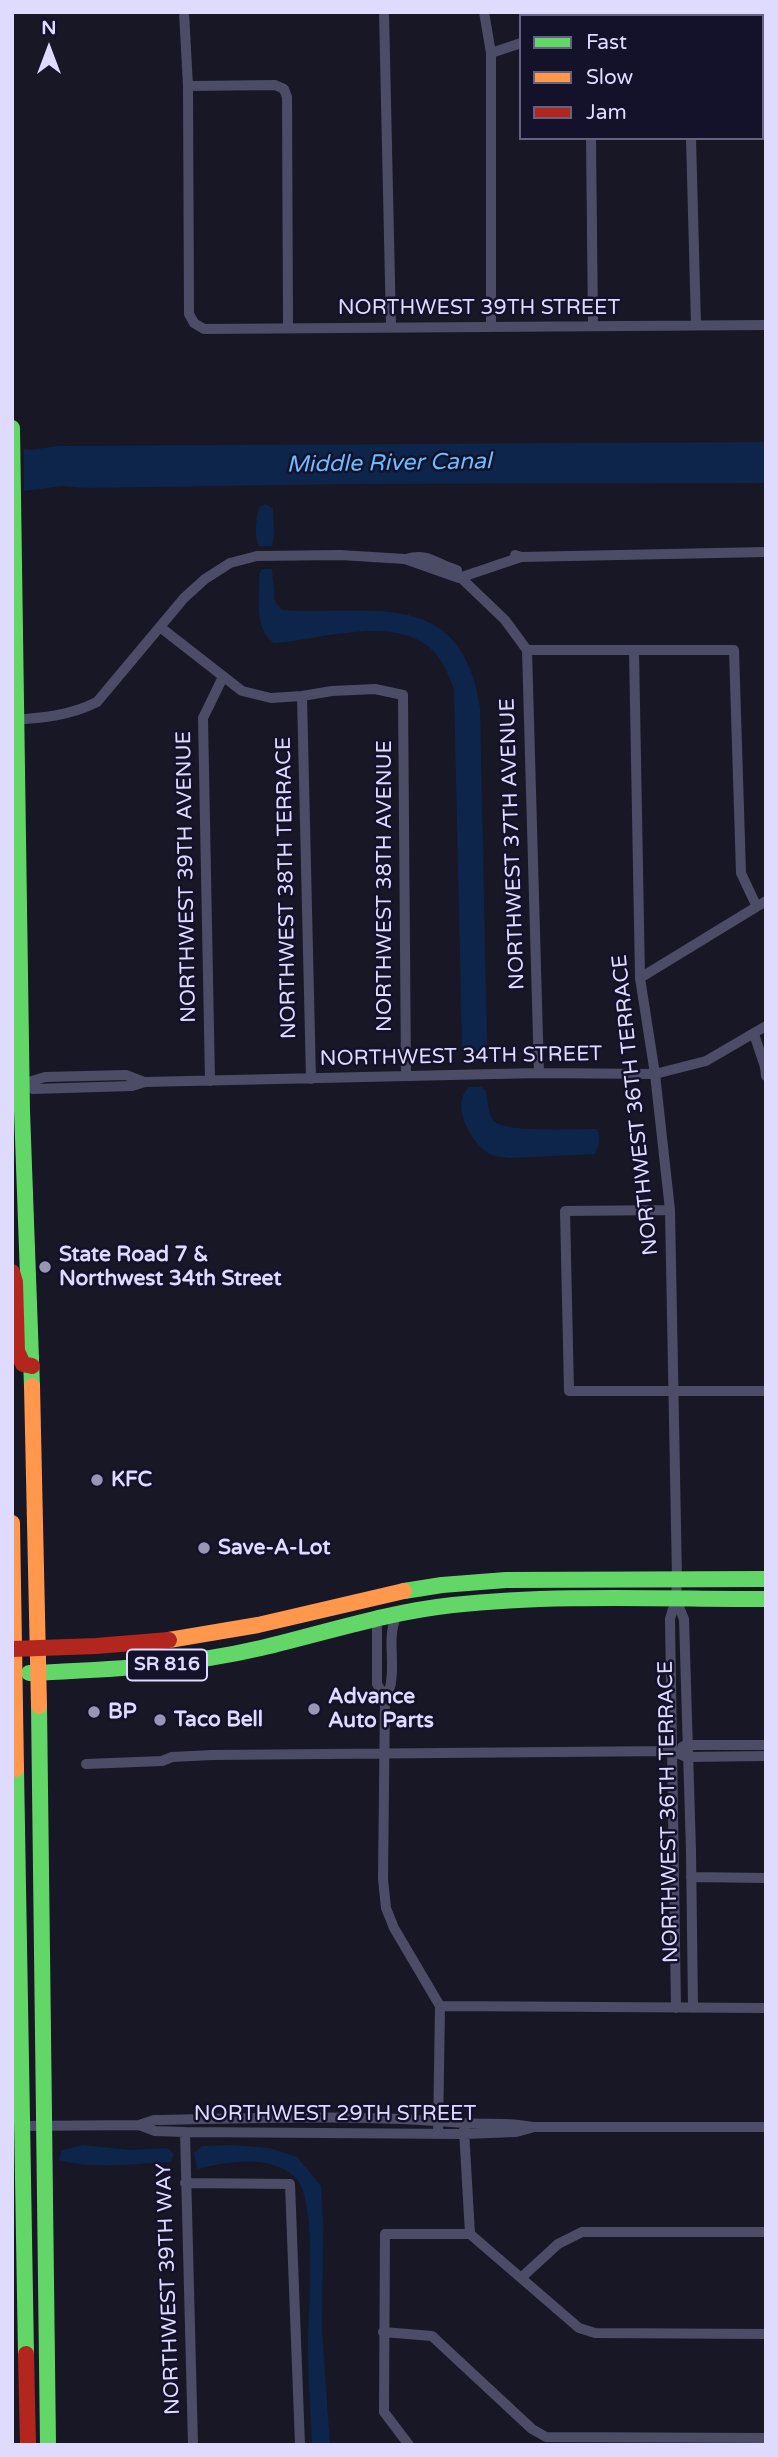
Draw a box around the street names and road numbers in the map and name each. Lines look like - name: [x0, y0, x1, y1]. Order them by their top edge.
- street label: NORTHWEST 39TH STREET: [338, 295, 620, 321]
- street label: NORTHWEST 37TH AVENUE: [495, 698, 531, 990]
- street label: NORTHWEST 39TH AVENUE: [172, 731, 202, 1023]
- street label: NORTHWEST 38TH TERRACE: [272, 737, 302, 1039]
- street label: NORTHWEST 38TH AVENUE: [372, 740, 398, 1032]
- street label: NORTHWEST 36TH TERRACE: [608, 953, 664, 1257]
- street label: NORTHWEST 34TH STREET: [320, 1042, 602, 1072]
- road number: SR 816: [127, 1650, 207, 1680]
- street label: NORTHWEST 36TH TERRACE: [654, 1661, 684, 1963]
- street label: NORTHWEST 29TH STREET: [194, 2101, 476, 2127]
- street label: NORTHWEST 39TH WAY: [152, 2163, 186, 2415]

